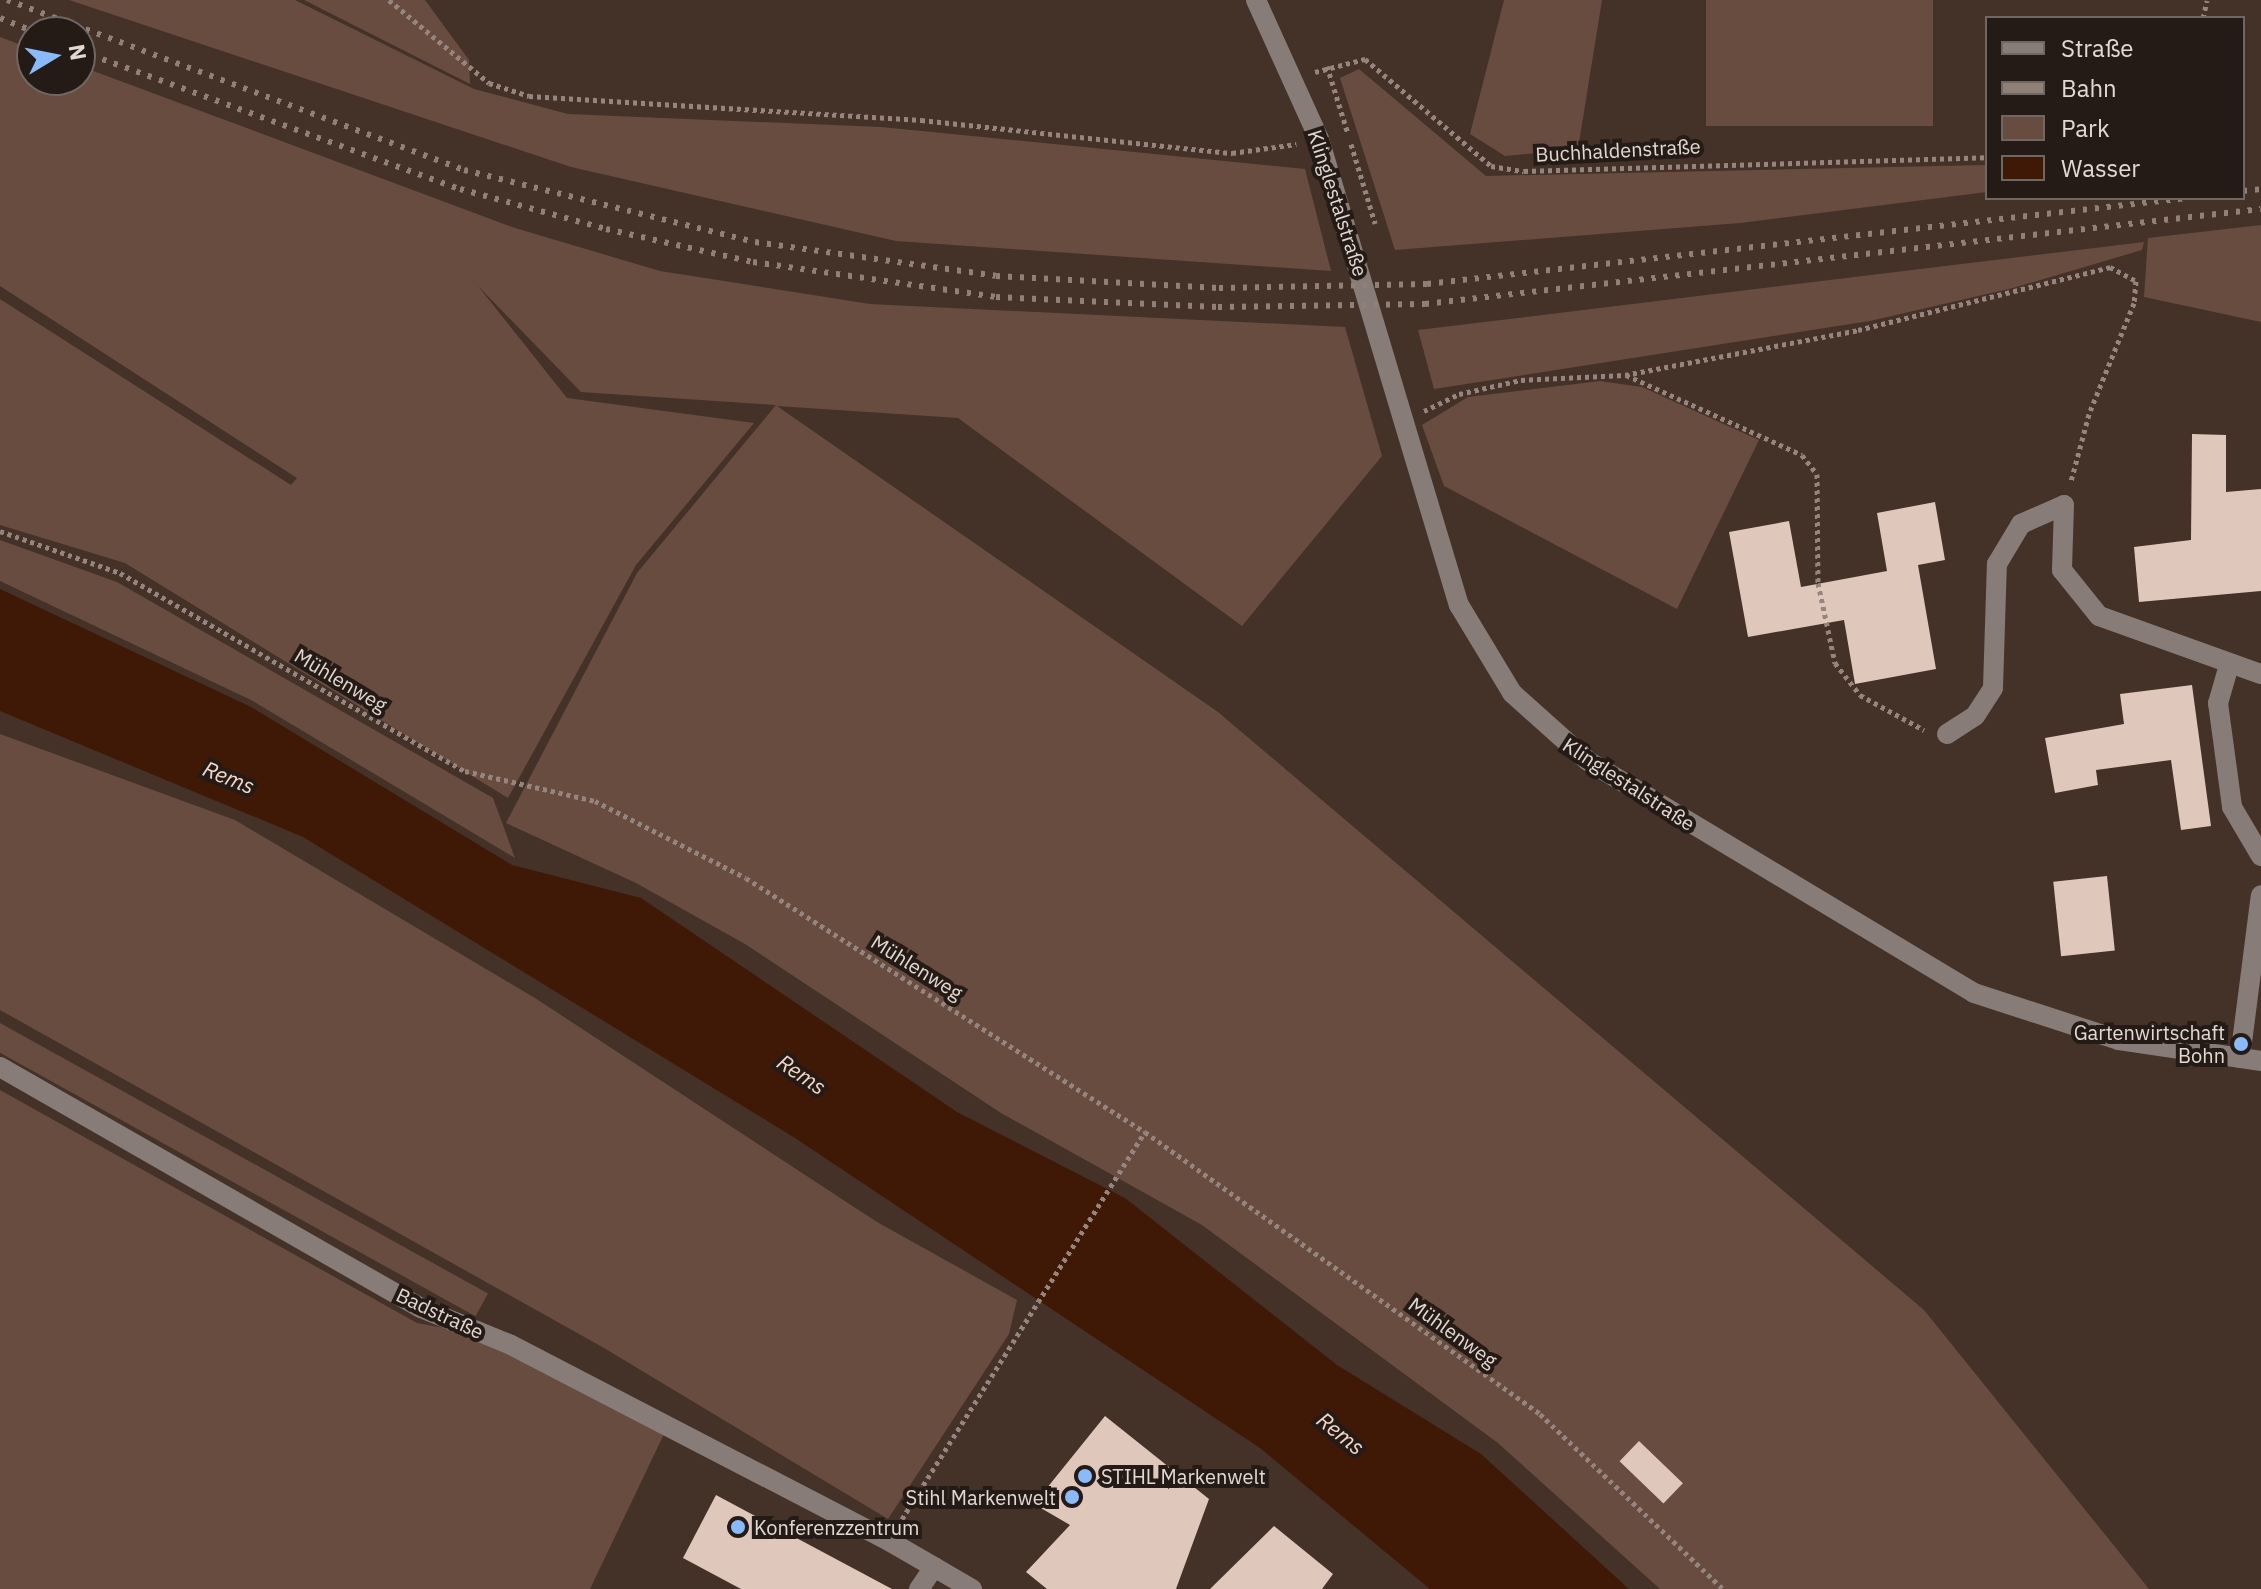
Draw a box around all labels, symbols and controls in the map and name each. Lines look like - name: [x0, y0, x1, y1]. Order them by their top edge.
- north arrow: [16, 16, 96, 96]
- legend: [1985, 16, 2245, 200]
- text: Straße: [2061, 32, 2133, 64]
- text: N: [62, 42, 94, 62]
- text: Bahn: [2061, 72, 2117, 104]
- text: Park: [2061, 112, 2110, 144]
- street label: Klinglestalstraße: [1303, 127, 1373, 279]
- street label: Buchhaldenstraße: [1535, 134, 1701, 166]
- text: Wasser: [2061, 152, 2140, 184]
- street label: Mühlenweg: [290, 643, 392, 717]
- street label: Klinglestalstraße: [1558, 732, 1700, 836]
- water label: Rems: [199, 755, 259, 799]
- street label: Mühlenweg: [867, 929, 967, 1005]
- place label: Gartenwirtschaft Bohn: [2074, 1020, 2225, 1067]
- marker: Gartenwirtschaft Bohn: [2232, 1035, 2250, 1053]
- water label: Rems: [773, 1048, 831, 1100]
- street label: Badstraße: [392, 1282, 488, 1344]
- street label: Mühlenweg: [1404, 1292, 1502, 1372]
- water label: Rems: [1312, 1406, 1370, 1460]
- place label: STIHL Markenwelt: [1101, 1464, 1266, 1488]
- marker: STIHL Markenwelt: [1076, 1467, 1094, 1485]
- place label: Stihl Markenwelt: [906, 1485, 1056, 1509]
- marker: Stihl Markenwelt: [1063, 1488, 1081, 1506]
- place label: Konferenzzentrum: [754, 1515, 920, 1539]
- marker: Konferenzzentrum: [729, 1518, 747, 1536]

